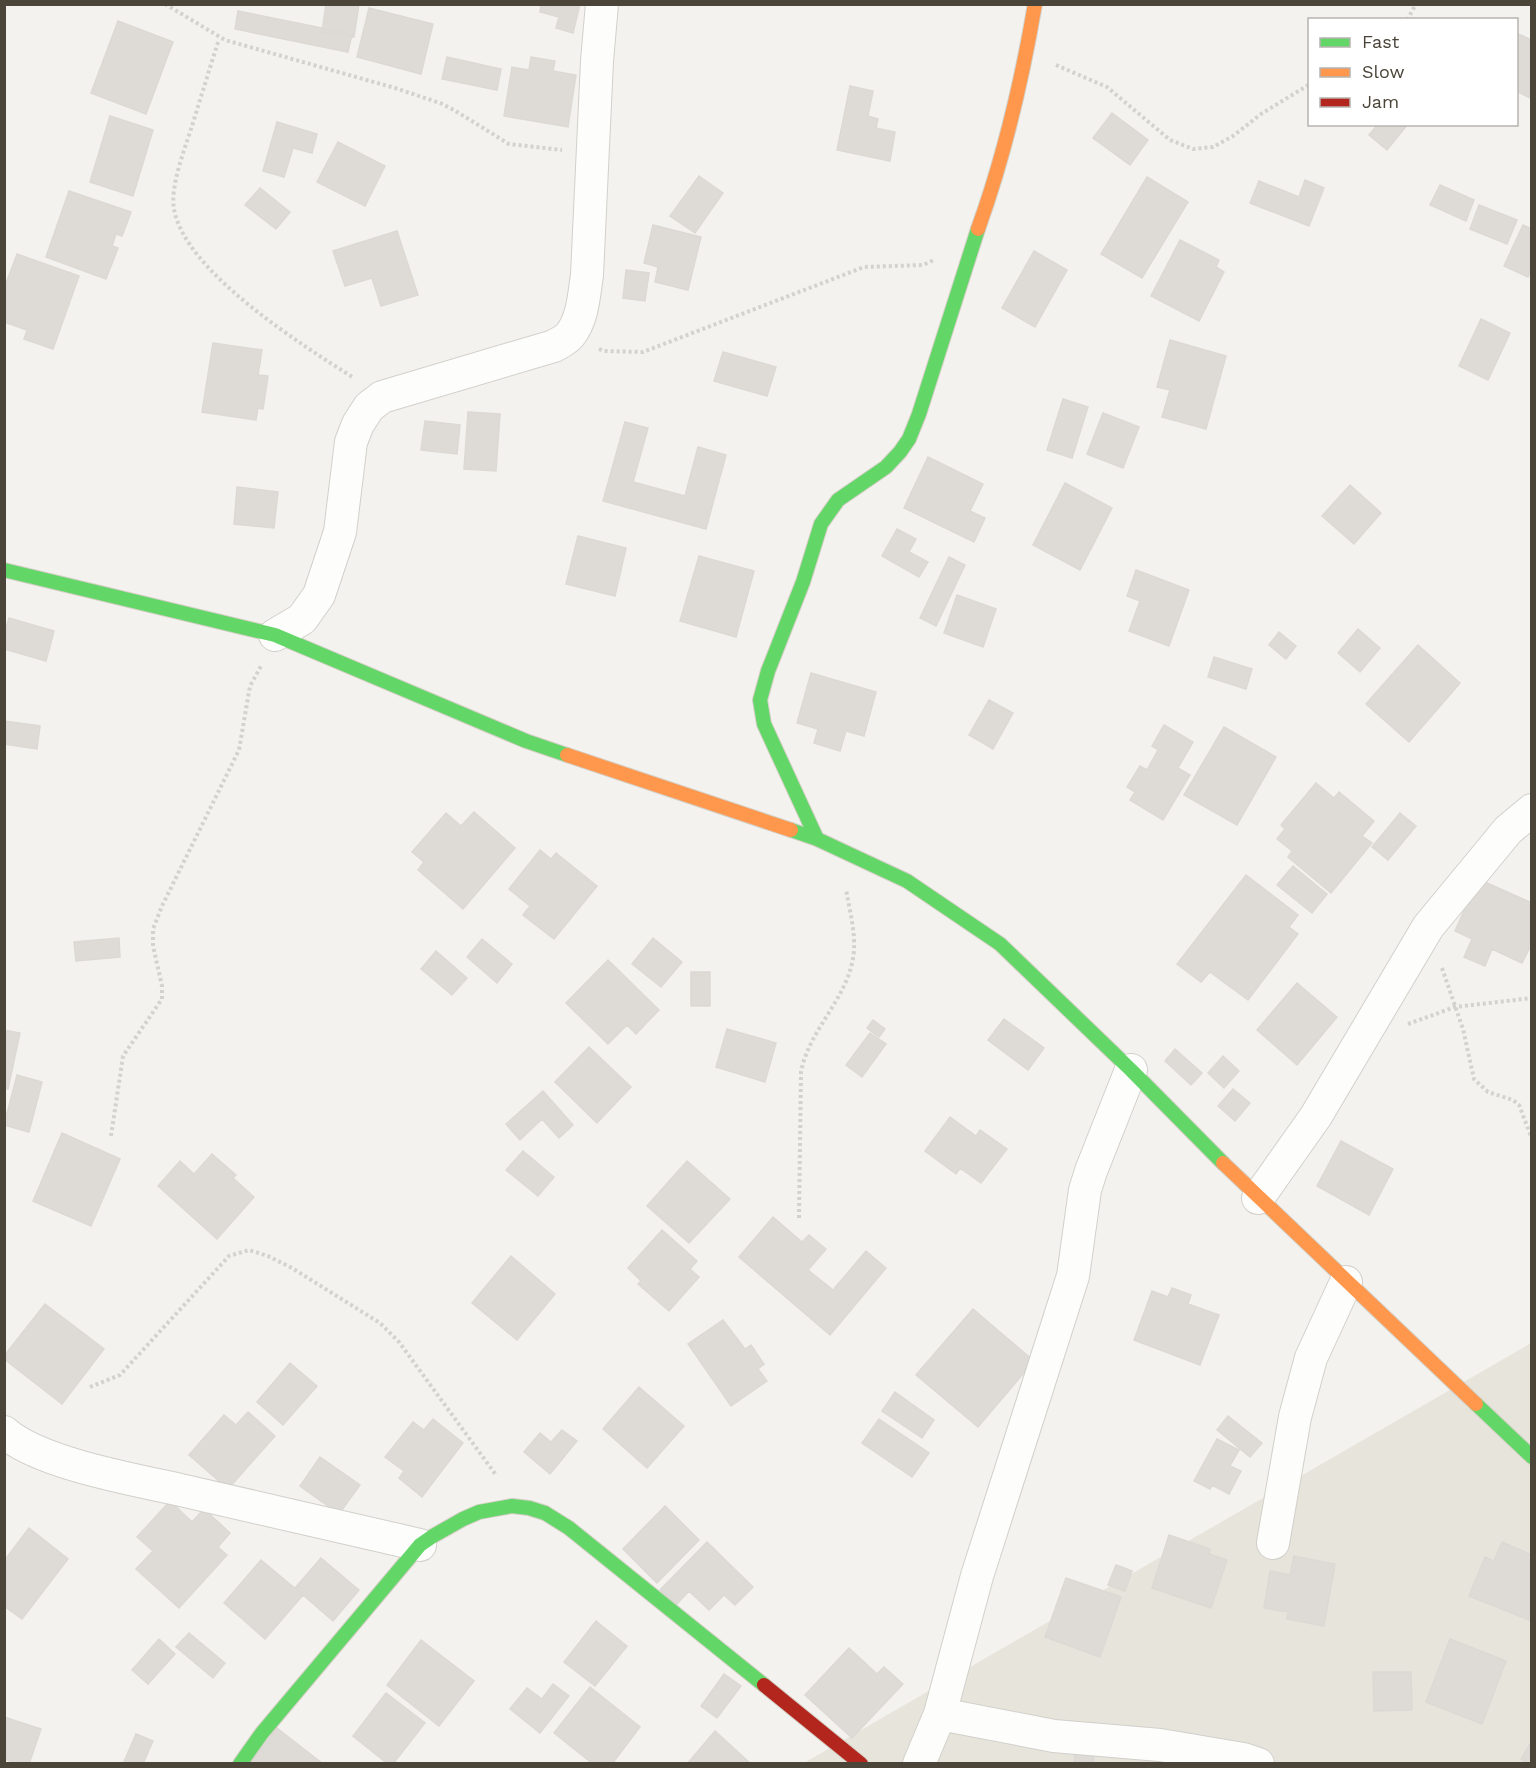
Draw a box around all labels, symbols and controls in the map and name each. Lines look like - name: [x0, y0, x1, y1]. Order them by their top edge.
- legend: [1308, 18, 1518, 126]
- text: Fast: [1362, 31, 1400, 52]
- text: Slow: [1362, 61, 1405, 82]
- text: Jam: [1362, 91, 1399, 112]

